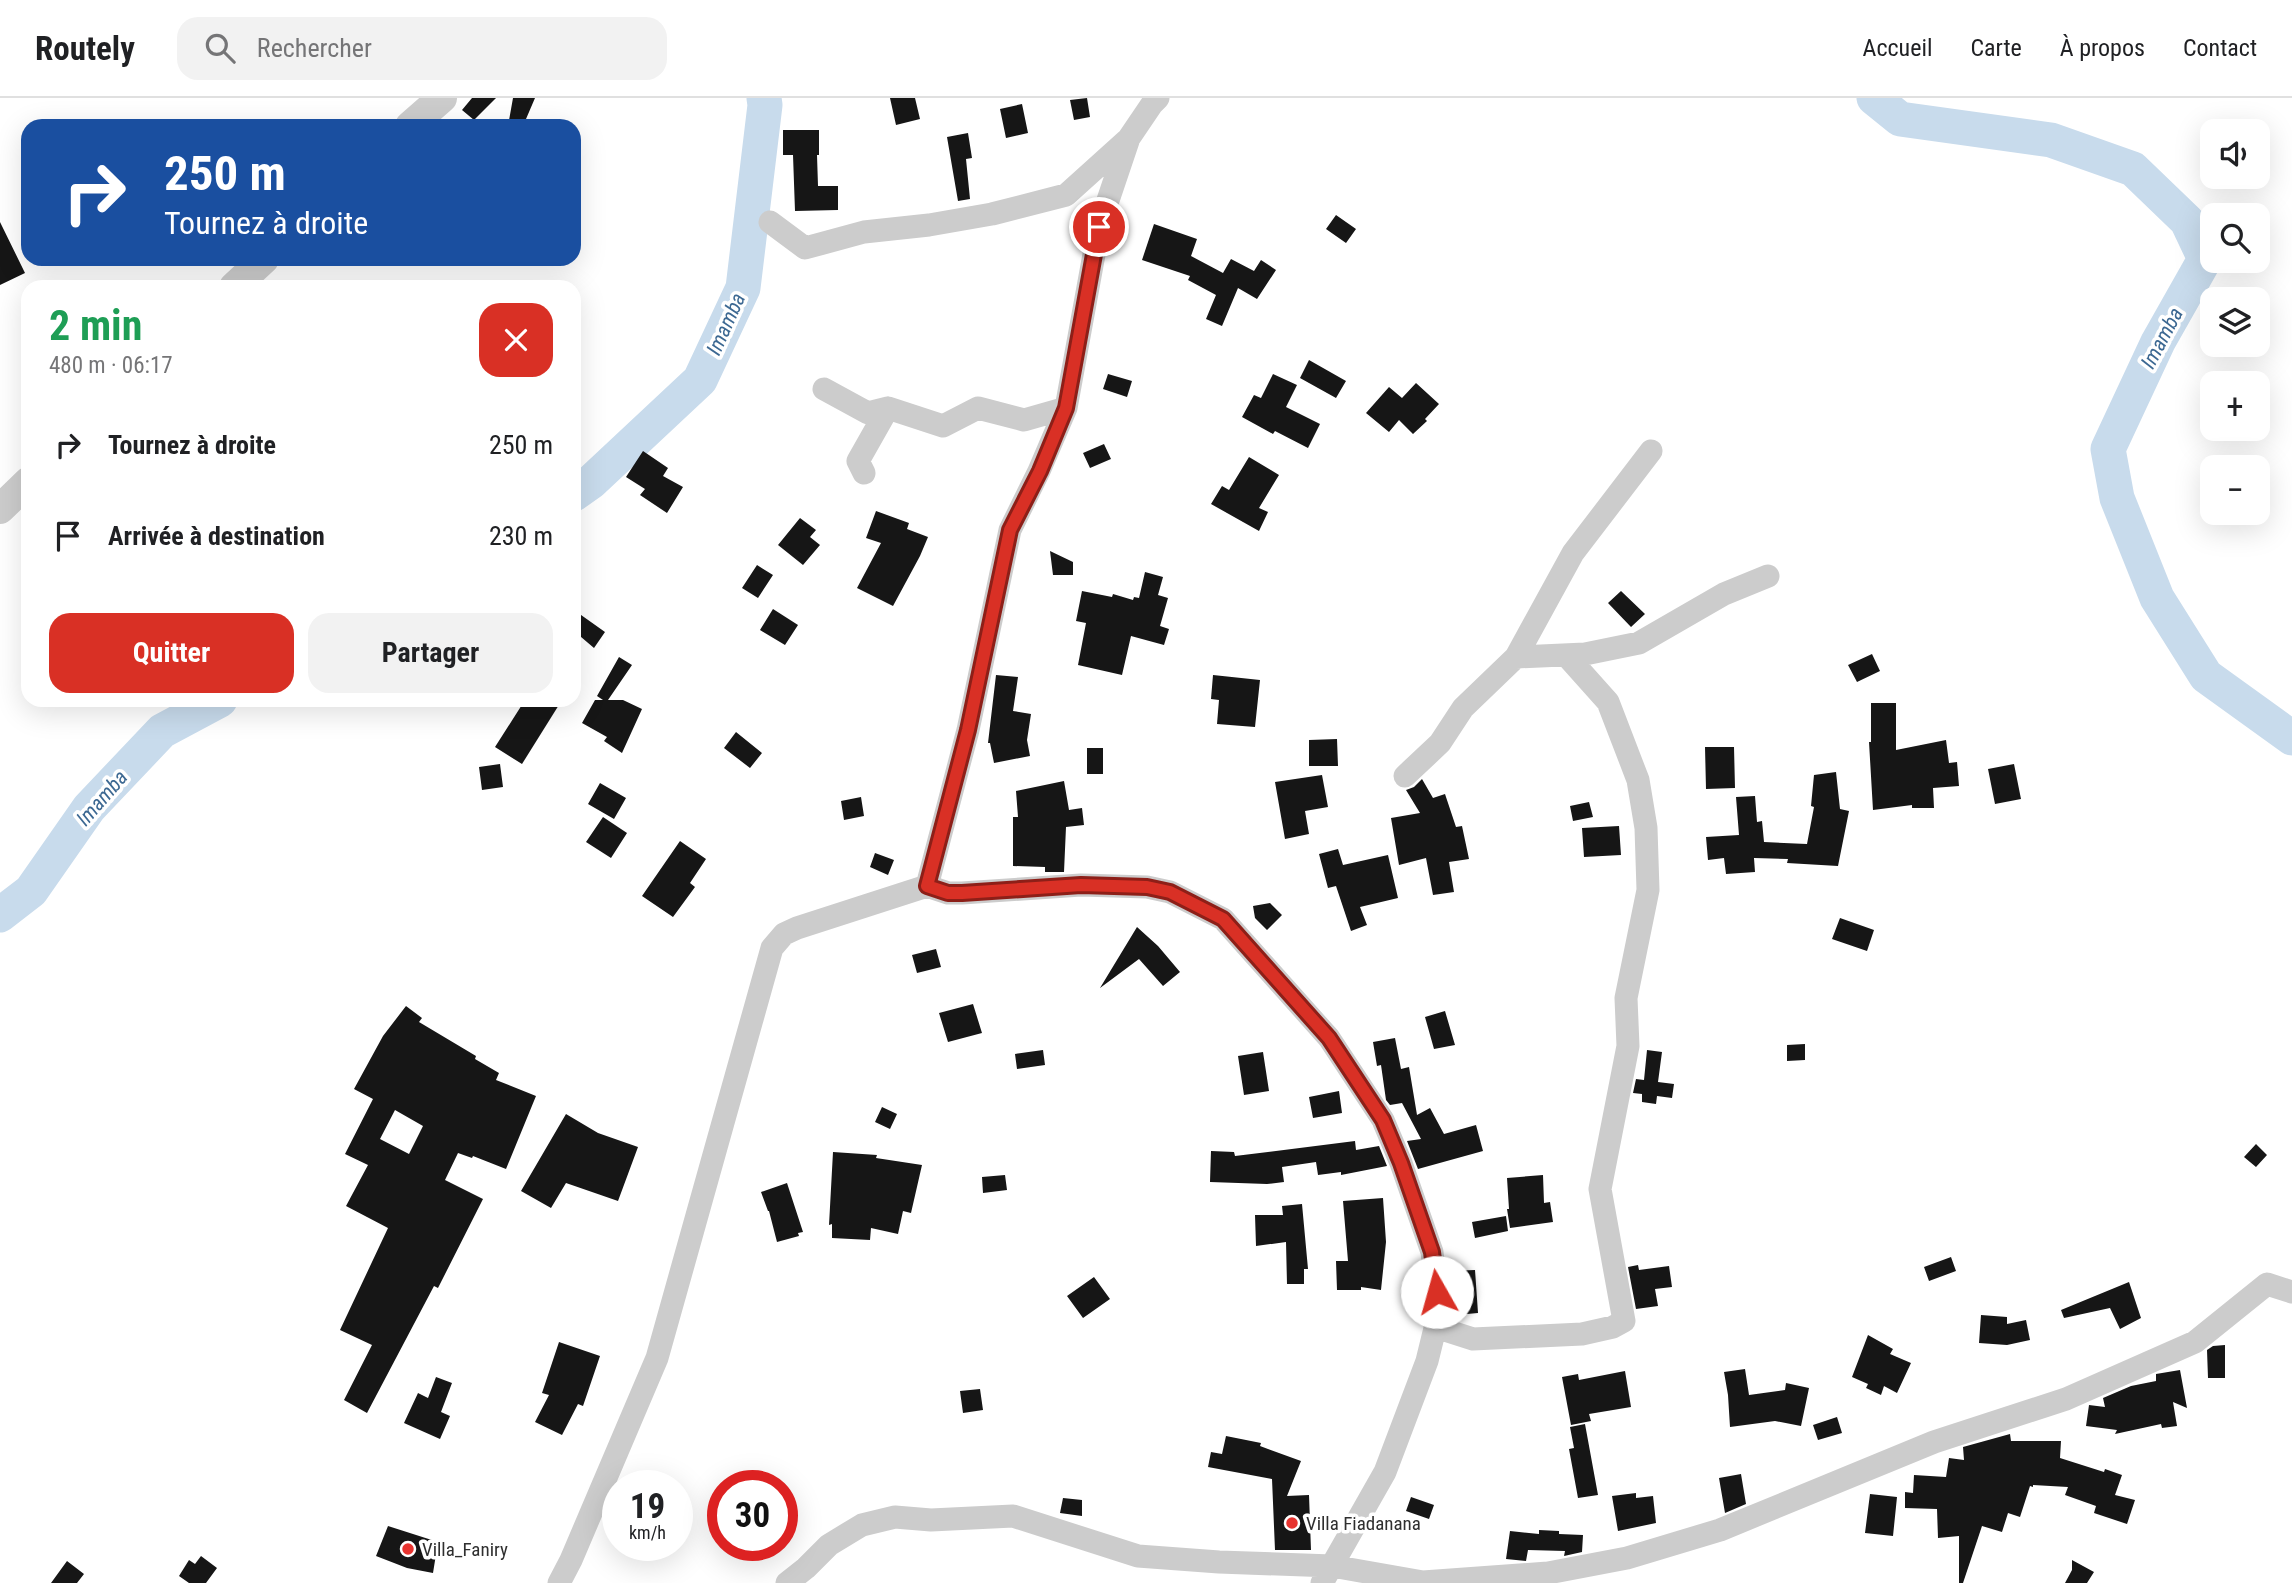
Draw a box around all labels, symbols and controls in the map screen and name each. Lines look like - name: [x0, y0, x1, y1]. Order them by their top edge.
- search box: [177, 17, 667, 80]
- text: Routely: [35, 29, 135, 68]
- icon: search: [201, 29, 239, 67]
- text: Rechercher: [257, 33, 372, 63]
- text: Accueil: [1863, 34, 1932, 62]
- text: Carte: [1970, 34, 2022, 62]
- text: À propos: [2060, 34, 2145, 62]
- text: Contact: [2183, 34, 2257, 62]
- map controls: [2200, 119, 2270, 525]
- button: sound: [2200, 119, 2270, 189]
- text: 250 m: [164, 145, 286, 202]
- icon: right: [49, 147, 140, 238]
- pin: [1069, 197, 1129, 257]
- button: search: [2200, 203, 2270, 273]
- text: Tournez à droite: [164, 204, 368, 242]
- icon: arrive: [1080, 208, 1118, 246]
- button: layers: [2200, 287, 2270, 357]
- water label: Imamba: [702, 289, 750, 359]
- text: 2 min: [49, 301, 142, 350]
- button: close: [479, 303, 553, 377]
- water label: Imamba: [2136, 304, 2188, 372]
- text: 480 m · 06:17: [49, 352, 173, 379]
- button: +: [2200, 371, 2270, 441]
- icon: right: [49, 426, 87, 464]
- text: Tournez à droite: [108, 430, 276, 460]
- text: 250 m: [489, 430, 553, 460]
- button: −: [2200, 455, 2270, 525]
- icon: arrive: [49, 517, 87, 555]
- text: Arrivée à destination: [108, 521, 325, 551]
- text: 230 m: [489, 521, 553, 551]
- button: Quitter: [49, 613, 294, 693]
- button: Partager: [308, 613, 553, 693]
- water label: Imamba: [72, 765, 132, 831]
- position arrow: [1400, 1255, 1474, 1329]
- speed limit sign: 30: [707, 1470, 798, 1561]
- text: 19: [630, 1486, 665, 1527]
- place label: Villa Fiadanana: [1306, 1512, 1421, 1535]
- marker: Villa Fiadanana: [1284, 1515, 1300, 1531]
- text: km/h: [629, 1522, 666, 1543]
- place label: Villa_Faniry: [422, 1538, 508, 1561]
- marker: Villa_Faniry: [400, 1541, 416, 1557]

